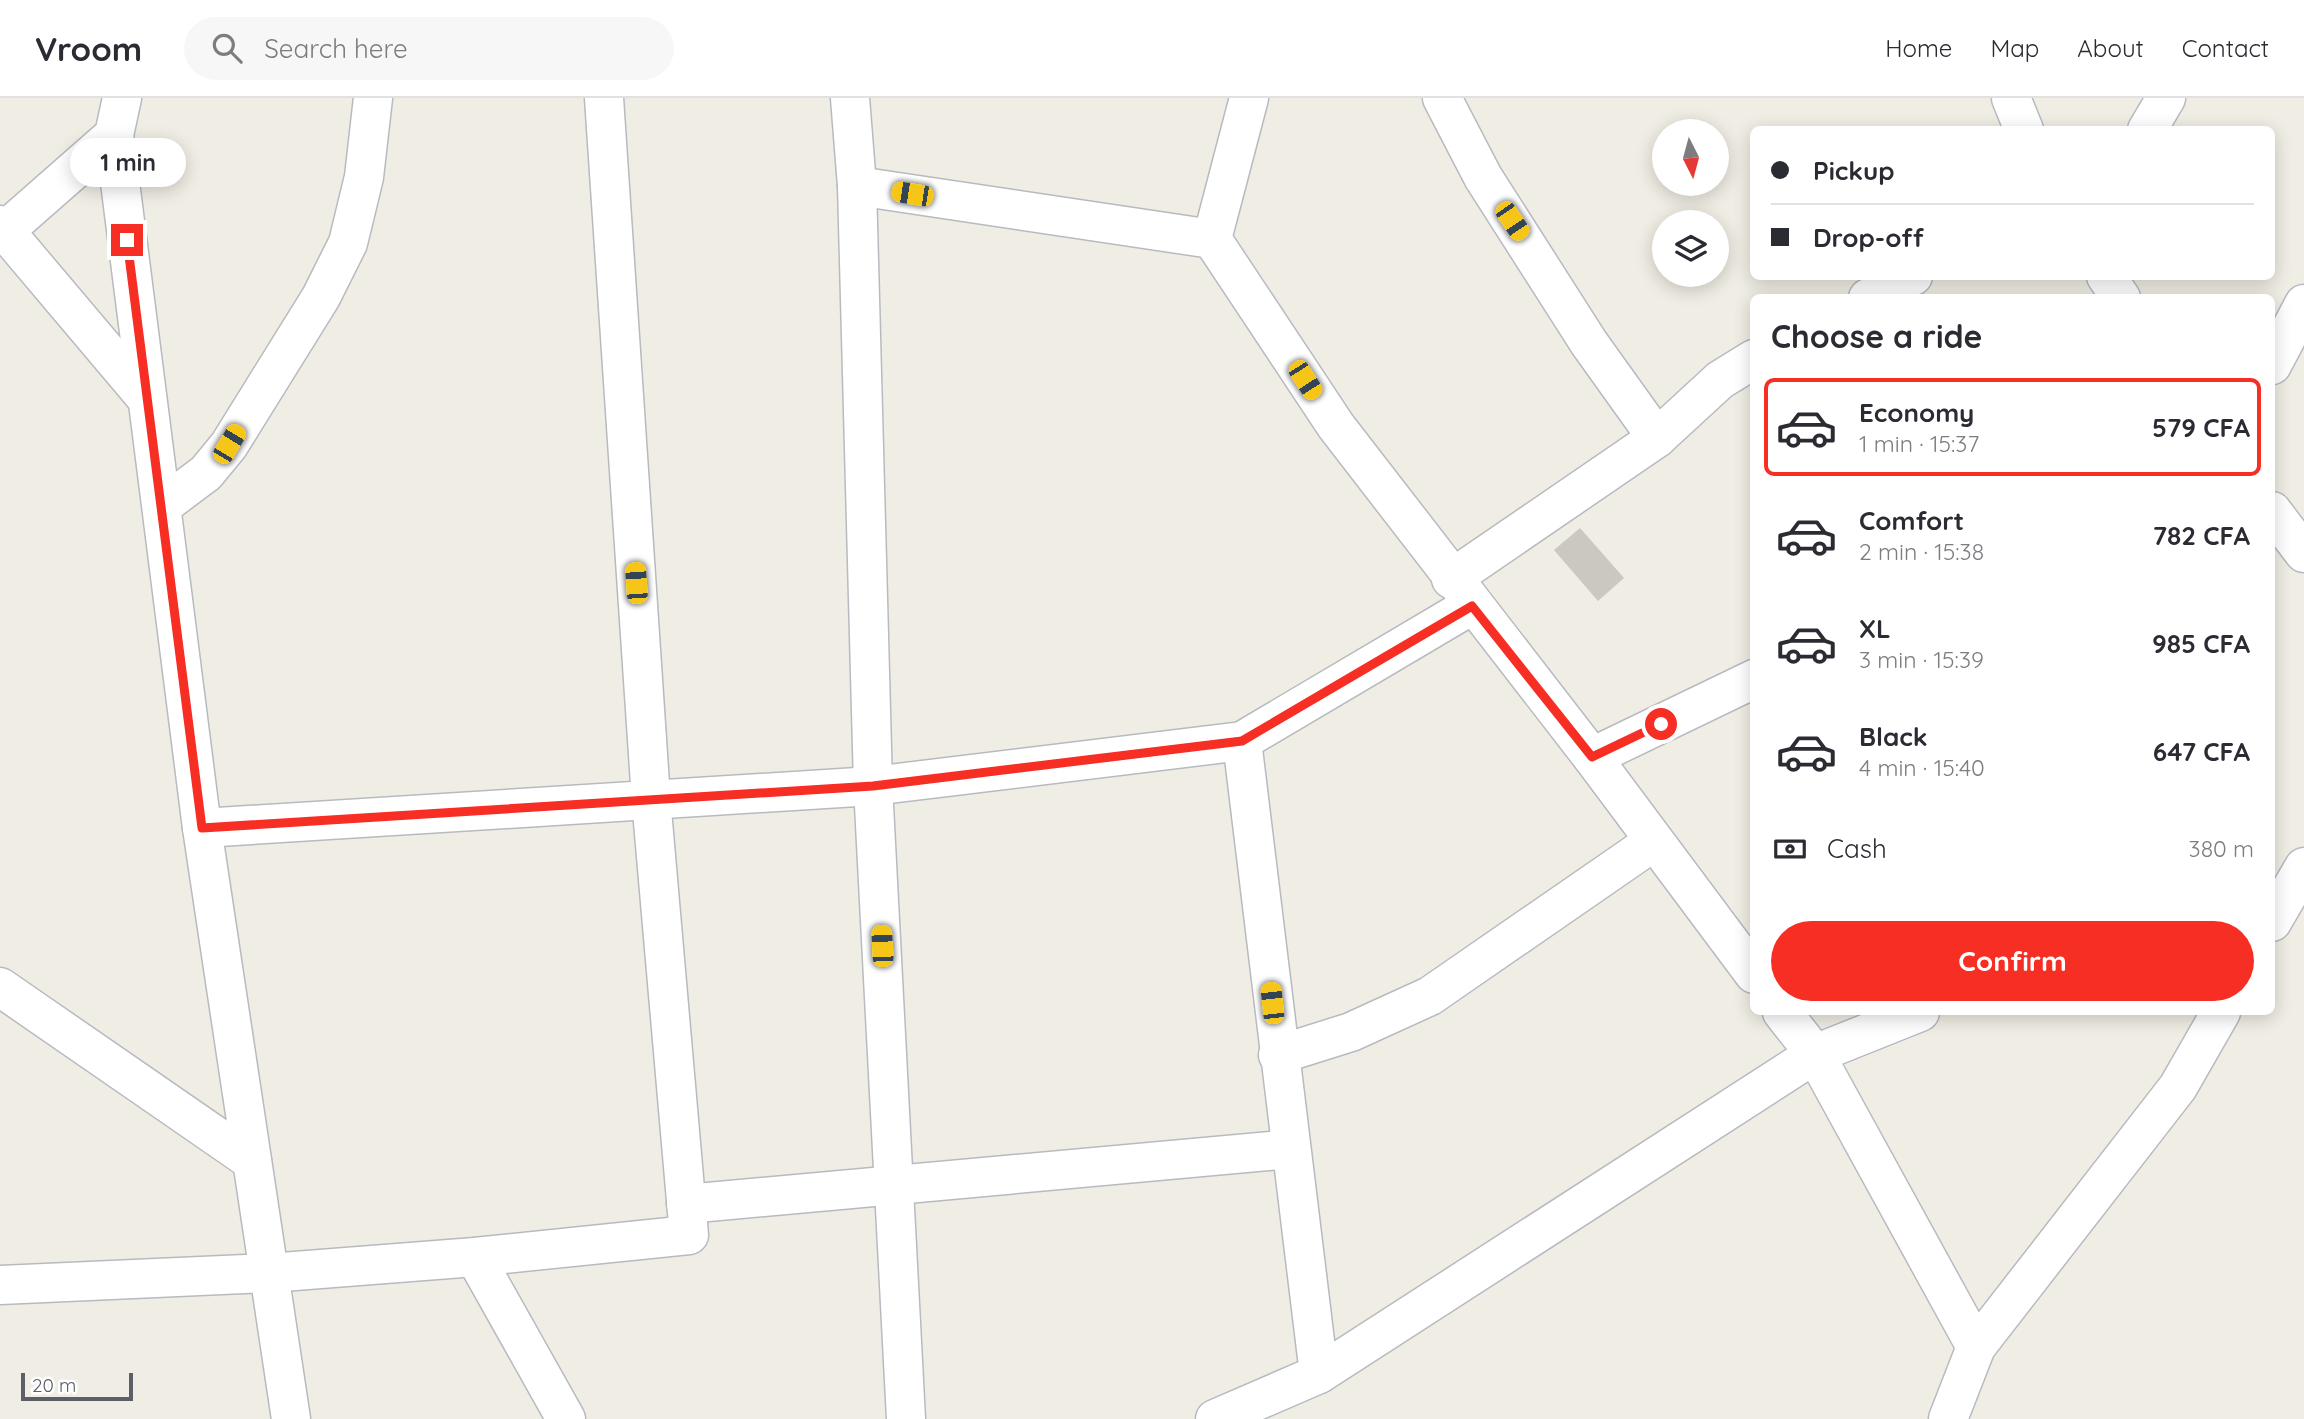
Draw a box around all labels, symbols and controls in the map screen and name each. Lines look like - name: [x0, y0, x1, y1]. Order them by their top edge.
- search box: [184, 17, 674, 80]
- text: Vroom: [35, 28, 142, 69]
- icon: search: [208, 29, 246, 67]
- text: Search here: [264, 32, 408, 65]
- text: Home: [1885, 33, 1952, 63]
- text: Map: [1990, 33, 2039, 63]
- text: About: [2077, 33, 2144, 63]
- text: Contact: [2182, 33, 2269, 63]
- north arrow: [1652, 119, 1729, 196]
- map controls: [1652, 119, 1729, 287]
- callout: 1 min: [69, 138, 185, 188]
- text: 1 min: [100, 148, 156, 177]
- text: Pickup: [1813, 154, 1895, 187]
- car: [890, 180, 935, 208]
- car: [1492, 198, 1533, 244]
- button: layers: [1652, 210, 1729, 287]
- text: Drop-off: [1813, 221, 1924, 254]
- route end: [111, 224, 143, 256]
- text: Choose a ride: [1771, 316, 1983, 356]
- car: [1285, 357, 1326, 403]
- icon: car: [1775, 396, 1838, 459]
- text: Economy: [1859, 396, 1974, 429]
- text: 579 CFA: [2152, 411, 2250, 444]
- car: [210, 421, 249, 467]
- text: 1 min · 15:37: [1859, 429, 1979, 458]
- icon: car: [1775, 504, 1838, 567]
- text: Comfort: [1859, 504, 1964, 537]
- text: 782 CFA: [2153, 519, 2250, 552]
- text: 2 min · 15:38: [1859, 537, 1984, 566]
- car: [625, 561, 648, 605]
- icon: car: [1775, 612, 1838, 675]
- text: XL: [1859, 612, 1891, 645]
- text: 985 CFA: [2152, 627, 2250, 660]
- text: 3 min · 15:39: [1859, 645, 1984, 674]
- route start: [1645, 708, 1677, 740]
- icon: car: [1775, 720, 1838, 783]
- text: Black: [1859, 720, 1928, 753]
- text: 647 CFA: [2153, 735, 2250, 768]
- text: 4 min · 15:40: [1859, 753, 1985, 782]
- icon: cash: [1771, 830, 1809, 868]
- text: Cash: [1827, 832, 1887, 865]
- text: 380 m: [2189, 834, 2254, 863]
- button: Confirm: [1771, 921, 2254, 1001]
- car: [871, 924, 894, 968]
- car: [1260, 981, 1285, 1025]
- scale bar: [21, 1370, 133, 1402]
- text: 20 m: [32, 1373, 76, 1397]

